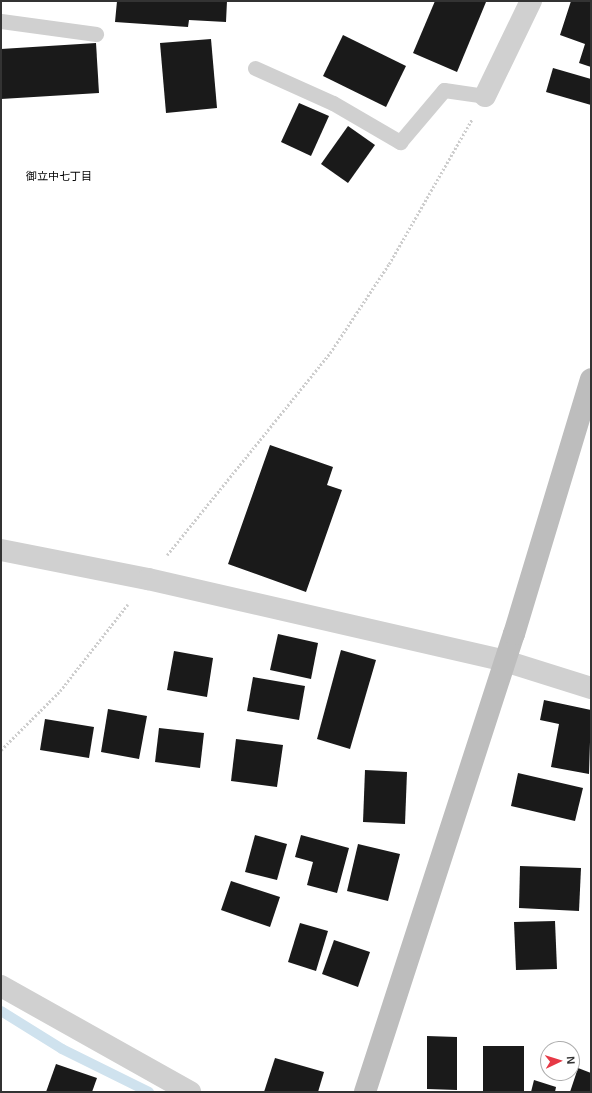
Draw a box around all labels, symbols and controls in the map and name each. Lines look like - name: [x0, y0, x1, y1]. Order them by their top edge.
- district label: 御立中七丁目: [26, 169, 92, 183]
- north arrow: [540, 1041, 580, 1081]
- text: N: [565, 1056, 577, 1065]

